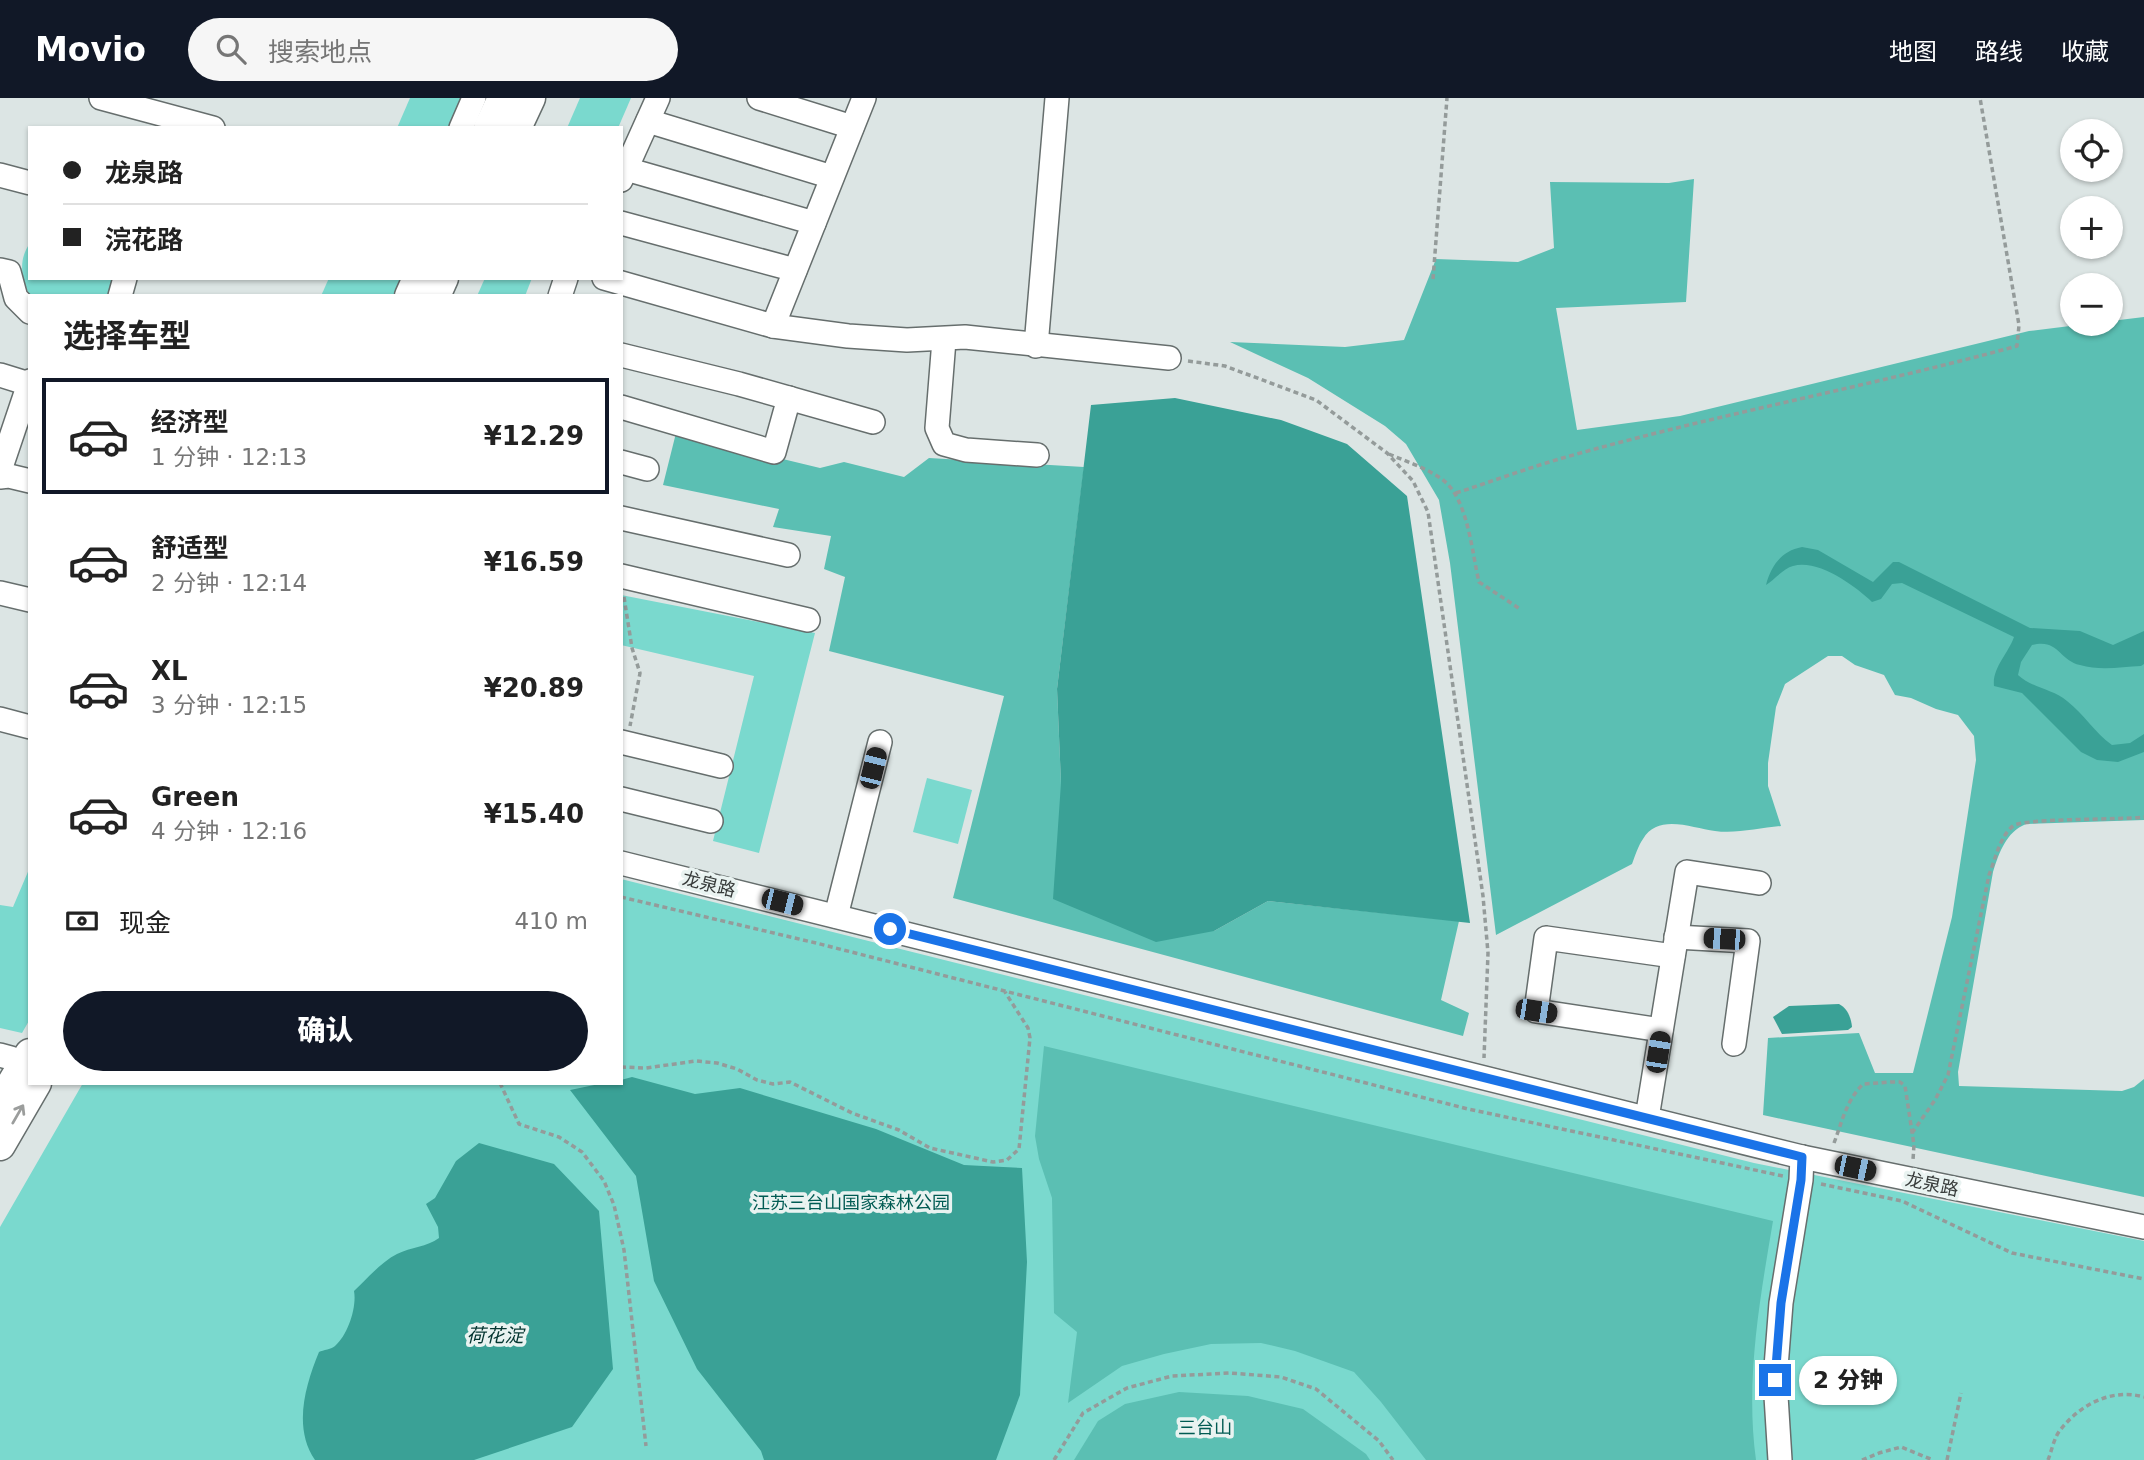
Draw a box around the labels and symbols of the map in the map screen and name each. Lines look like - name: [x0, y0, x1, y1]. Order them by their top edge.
- car: [858, 745, 889, 791]
- street label: 龙泉路: [680, 867, 738, 901]
- car: [760, 887, 805, 917]
- route start: [874, 913, 906, 945]
- car: [1703, 927, 1746, 951]
- car: [1514, 997, 1559, 1025]
- car: [1645, 1030, 1672, 1074]
- one-way arrow: [11, 1105, 25, 1125]
- car: [1833, 1153, 1878, 1183]
- street label: 龙泉路: [1903, 1168, 1961, 1200]
- park label: 江苏三台山国家森林公园: [752, 1192, 950, 1213]
- water label: 荷花淀: [466, 1324, 526, 1346]
- callout: 2 分钟: [1800, 1356, 1898, 1404]
- route end: [1759, 1364, 1791, 1396]
- park label: 三台山: [1178, 1417, 1232, 1438]

